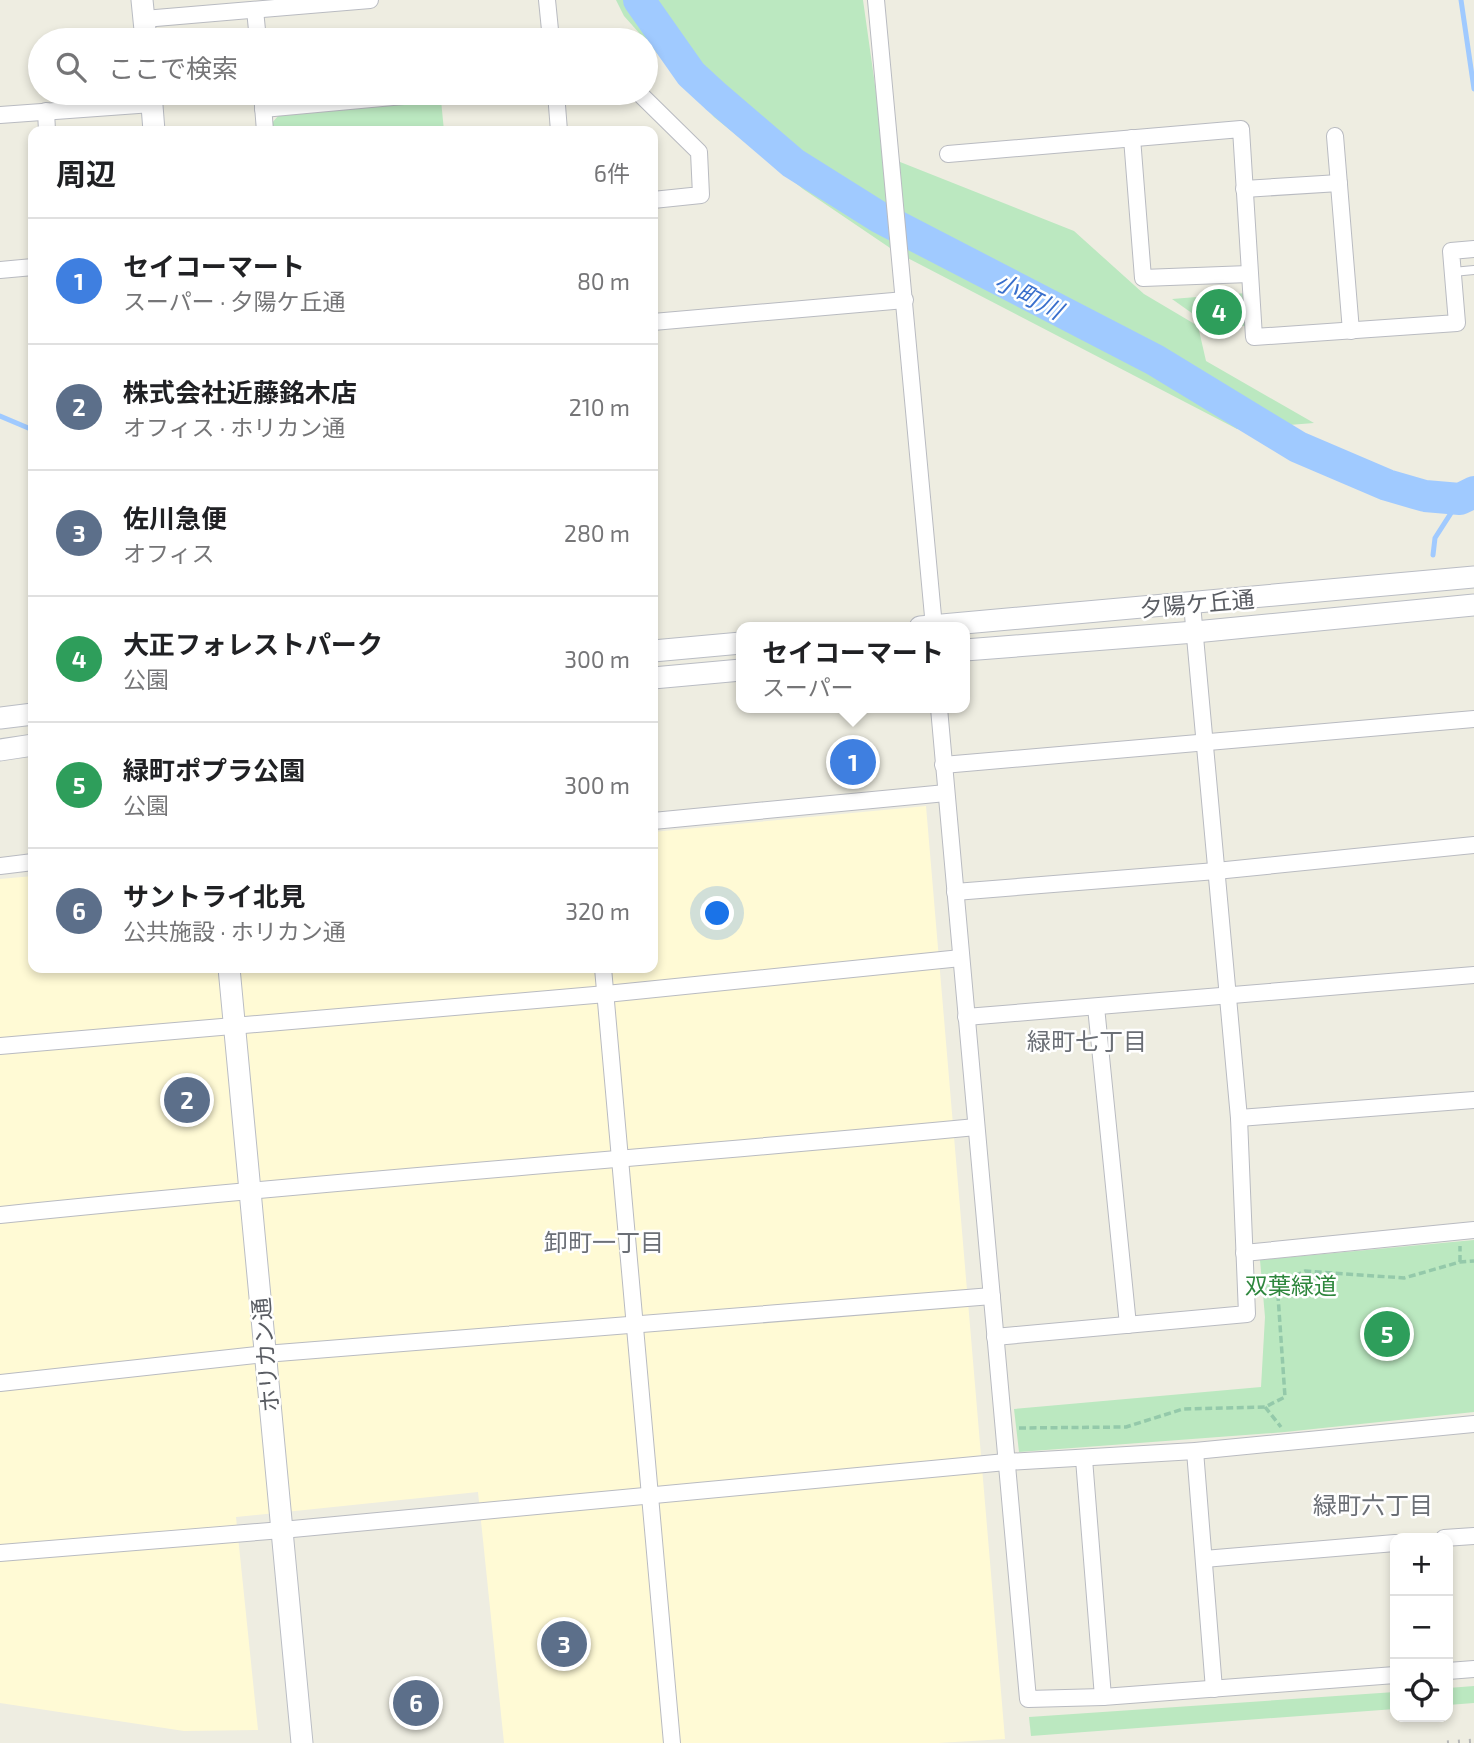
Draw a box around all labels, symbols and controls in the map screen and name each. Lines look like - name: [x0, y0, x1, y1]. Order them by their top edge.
- search box: [28, 28, 658, 105]
- icon: search: [52, 48, 90, 86]
- text: ここで検索: [108, 52, 238, 83]
- text: 周辺: [56, 155, 116, 191]
- text: 6件: [594, 159, 630, 187]
- text: セイコーマート: [123, 250, 305, 281]
- water label: 小町川: [990, 266, 1070, 326]
- text: 1: [74, 267, 84, 295]
- text: 80 m: [577, 267, 630, 295]
- pin: 4: [1196, 286, 1242, 338]
- text: スーパー · 夕陽ケ丘通: [123, 287, 345, 315]
- text: 株式会社近藤銘木店: [123, 376, 357, 407]
- text: 2: [72, 393, 86, 421]
- text: 210 m: [569, 393, 630, 421]
- text: オフィス · ホリカン通: [123, 413, 345, 441]
- text: 佐川急便: [123, 502, 227, 533]
- text: 3: [72, 519, 86, 547]
- text: 280 m: [564, 519, 630, 547]
- text: オフィス: [123, 539, 215, 567]
- street label: 夕陽ケ丘通: [1138, 584, 1256, 622]
- popup: [736, 622, 970, 713]
- text: 大正フォレストパーク: [123, 628, 383, 659]
- text: セイコーマート: [762, 636, 944, 667]
- text: 4: [72, 645, 86, 673]
- text: 300 m: [564, 645, 630, 673]
- text: 公園: [123, 665, 169, 693]
- text: スーパー: [762, 673, 854, 701]
- pin: 1: [830, 736, 876, 788]
- text: 緑町ポプラ公園: [123, 754, 305, 785]
- text: 5: [73, 771, 85, 799]
- text: 300 m: [564, 771, 630, 799]
- text: 公園: [123, 791, 169, 819]
- text: サントライ北見: [123, 880, 305, 911]
- your location: [700, 896, 734, 930]
- text: 6: [72, 897, 86, 925]
- text: 320 m: [565, 897, 630, 925]
- text: 公共施設 · ホリカン通: [123, 917, 346, 945]
- district label: 緑町七丁目: [1027, 1026, 1147, 1055]
- pin: 2: [164, 1074, 210, 1126]
- district label: 卸町一丁目: [544, 1227, 664, 1256]
- park label: 双葉緑道: [1245, 1271, 1337, 1299]
- street label: ホリカン通: [246, 1296, 284, 1414]
- pin: 5: [1364, 1308, 1410, 1360]
- district label: 緑町六丁目: [1313, 1490, 1433, 1519]
- map controls: [1390, 1533, 1453, 1722]
- button: +: [1390, 1533, 1453, 1596]
- button: −: [1390, 1596, 1453, 1659]
- pin: 3: [541, 1618, 587, 1670]
- button: locate: [1390, 1659, 1453, 1722]
- pin: 6: [393, 1677, 439, 1729]

